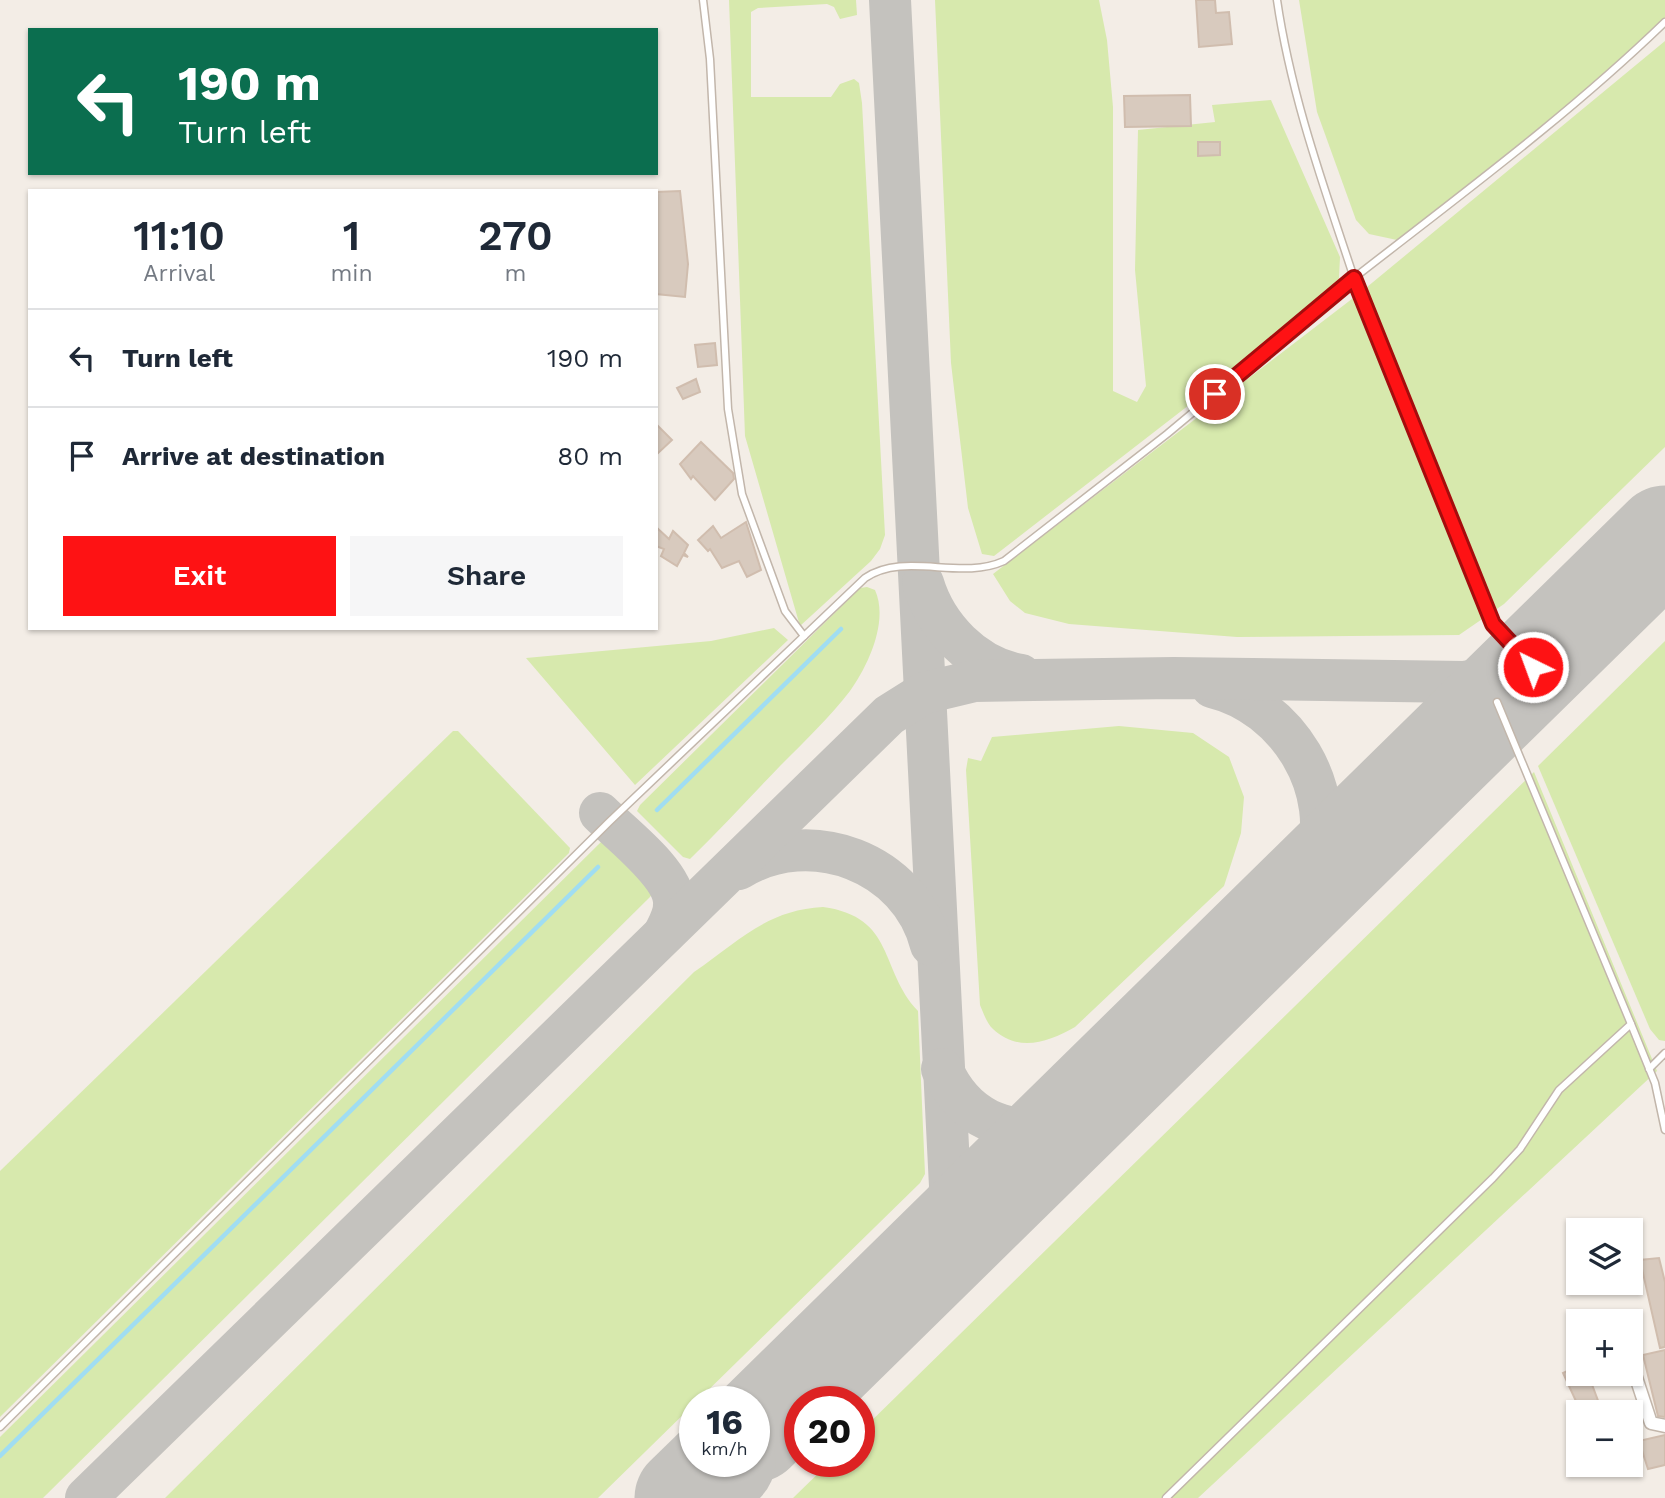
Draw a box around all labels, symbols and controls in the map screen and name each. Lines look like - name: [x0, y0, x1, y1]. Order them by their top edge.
- text: 190 m: [178, 54, 321, 112]
- icon: left: [63, 56, 154, 147]
- text: Turn left: [178, 113, 311, 151]
- text: 11:10: [133, 211, 225, 260]
- text: 1: [343, 211, 360, 260]
- text: 270: [478, 211, 553, 260]
- text: Arrival: [143, 260, 215, 287]
- text: min: [330, 260, 373, 287]
- text: m: [504, 260, 526, 287]
- icon: left: [63, 339, 101, 377]
- text: Turn left: [122, 343, 233, 373]
- text: 190 m: [547, 343, 623, 373]
- pin: [1185, 364, 1245, 424]
- icon: arrive: [1196, 375, 1234, 413]
- icon: arrive: [63, 437, 101, 475]
- text: Arrive at destination: [122, 441, 385, 471]
- text: 80 m: [557, 441, 623, 471]
- button: Exit: [63, 536, 336, 616]
- button: Share: [350, 536, 623, 616]
- position arrow: [1496, 630, 1570, 704]
- map controls: [1566, 1218, 1643, 1477]
- button: layers: [1566, 1218, 1643, 1295]
- button: +: [1566, 1309, 1643, 1386]
- speed limit sign: 20: [784, 1386, 875, 1477]
- button: −: [1566, 1400, 1643, 1477]
- text: 16: [706, 1401, 743, 1443]
- text: km/h: [701, 1438, 748, 1459]

